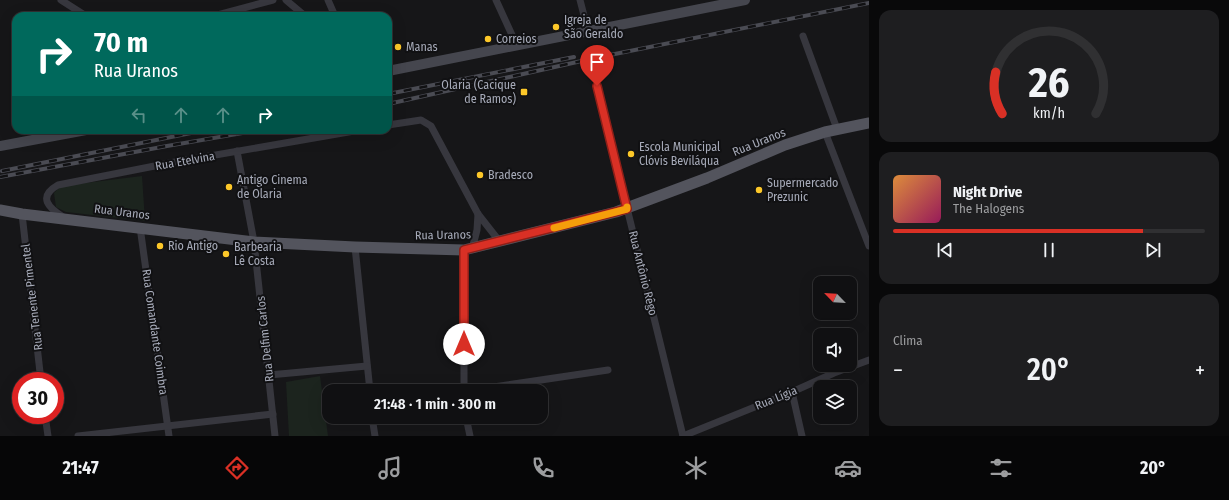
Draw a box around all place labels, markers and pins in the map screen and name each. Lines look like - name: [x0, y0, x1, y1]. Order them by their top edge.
- place label: Igreja de São Geraldo: [564, 13, 623, 41]
- marker: Igreja de São Geraldo: [551, 22, 561, 32]
- place label: Correios: [496, 32, 537, 46]
- marker: Correios: [483, 34, 493, 44]
- place label: Manas: [406, 40, 438, 54]
- marker: Manas: [393, 42, 403, 52]
- pin: [580, 45, 614, 86]
- place label: Olaria (Cacique de Ramos): [441, 78, 516, 106]
- marker: Olaria (Cacique de Ramos): [519, 87, 529, 97]
- place label: Escola Municipal Clóvis Beviláqua: [639, 140, 720, 168]
- marker: Escola Municipal Clóvis Beviláqua: [626, 149, 636, 159]
- place label: Bradesco: [488, 168, 533, 182]
- marker: Bradesco: [475, 170, 485, 180]
- place label: Antigo Cinema de Olaria: [237, 173, 308, 201]
- place label: Supermercado Prezunic: [767, 176, 838, 204]
- marker: Antigo Cinema de Olaria: [224, 182, 234, 192]
- marker: Supermercado Prezunic: [754, 185, 764, 195]
- place label: Rio Antigo: [168, 239, 218, 253]
- place label: Barbearia Lê Costa: [234, 240, 282, 268]
- marker: Rio Antigo: [155, 241, 165, 251]
- marker: Barbearia Lê Costa: [221, 249, 231, 259]

